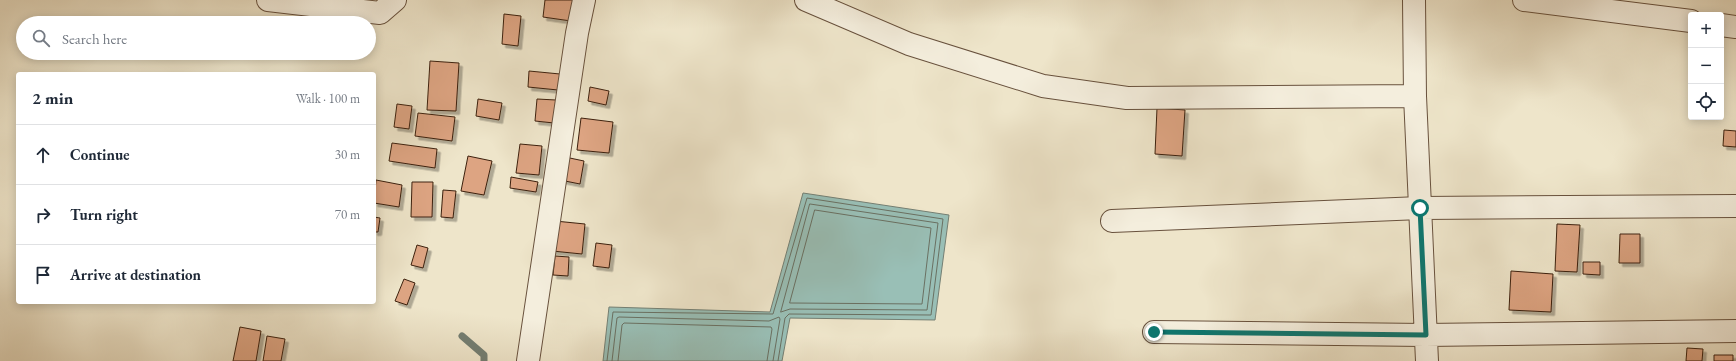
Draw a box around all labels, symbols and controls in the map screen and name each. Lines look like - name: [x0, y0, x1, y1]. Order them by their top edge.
- map controls: [1688, 12, 1724, 120]
- button: +: [1688, 12, 1724, 48]
- search box: [16, 16, 376, 60]
- icon: search: [30, 27, 52, 49]
- text: Search here: [62, 29, 127, 48]
- button: −: [1688, 48, 1724, 84]
- button: locate: [1688, 84, 1724, 120]
- text: 2 min: [32, 87, 73, 109]
- text: Walk · 100 m: [296, 90, 360, 107]
- icon: ahead: [32, 144, 54, 166]
- text: Continue: [70, 145, 130, 164]
- text: 30 m: [335, 146, 360, 163]
- route start: [1411, 199, 1429, 217]
- icon: right: [32, 204, 54, 226]
- text: Turn right: [70, 205, 138, 224]
- text: 70 m: [335, 206, 360, 223]
- icon: arrive: [32, 264, 54, 286]
- text: Arrive at destination: [70, 265, 201, 284]
- route end: [1145, 323, 1163, 341]

